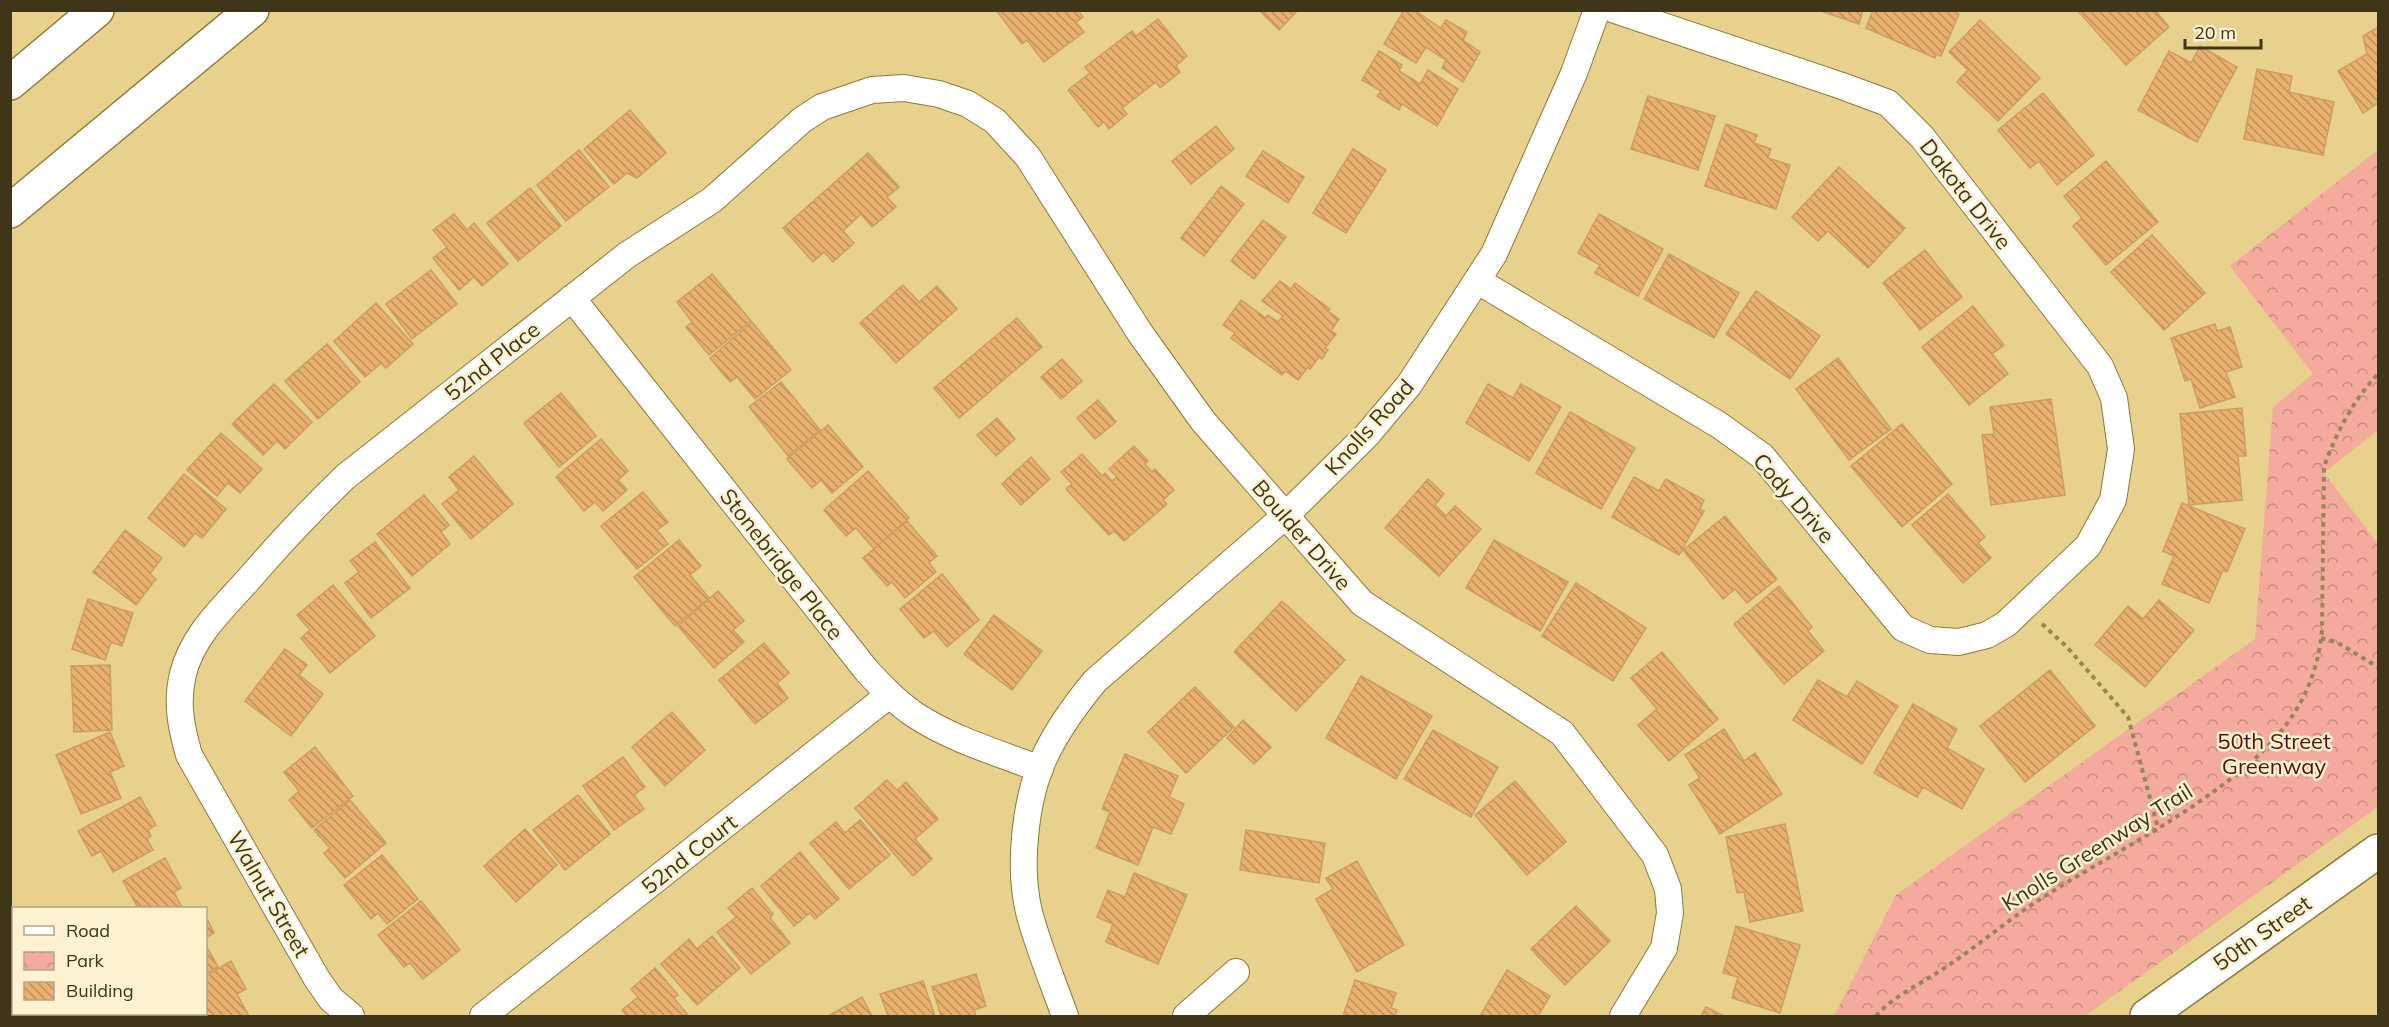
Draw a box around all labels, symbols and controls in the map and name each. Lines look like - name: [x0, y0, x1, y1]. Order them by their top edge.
- scale bar: [2185, 12, 2262, 50]
- text: 20 m: [2194, 21, 2236, 44]
- street label: Dakota Drive: [1914, 133, 2018, 255]
- street label: 52nd Place: [439, 315, 545, 407]
- street label: Knolls Road: [1318, 373, 1420, 481]
- street label: Cody Drive: [1747, 447, 1841, 549]
- street label: Boulder Drive: [1246, 474, 1358, 596]
- street label: Stonebridge Place: [714, 483, 850, 645]
- park label: 50th Street Greenway: [2217, 727, 2331, 780]
- street label: Knolls Greenway Trail: [1996, 777, 2198, 917]
- street label: 52nd Court: [635, 808, 743, 900]
- street label: Walnut Street: [221, 826, 317, 963]
- street label: 50th Street: [2207, 889, 2317, 977]
- legend: [12, 907, 207, 1015]
- text: Road: [66, 919, 110, 942]
- text: Park: [66, 949, 105, 972]
- text: Building: [66, 979, 134, 1002]

